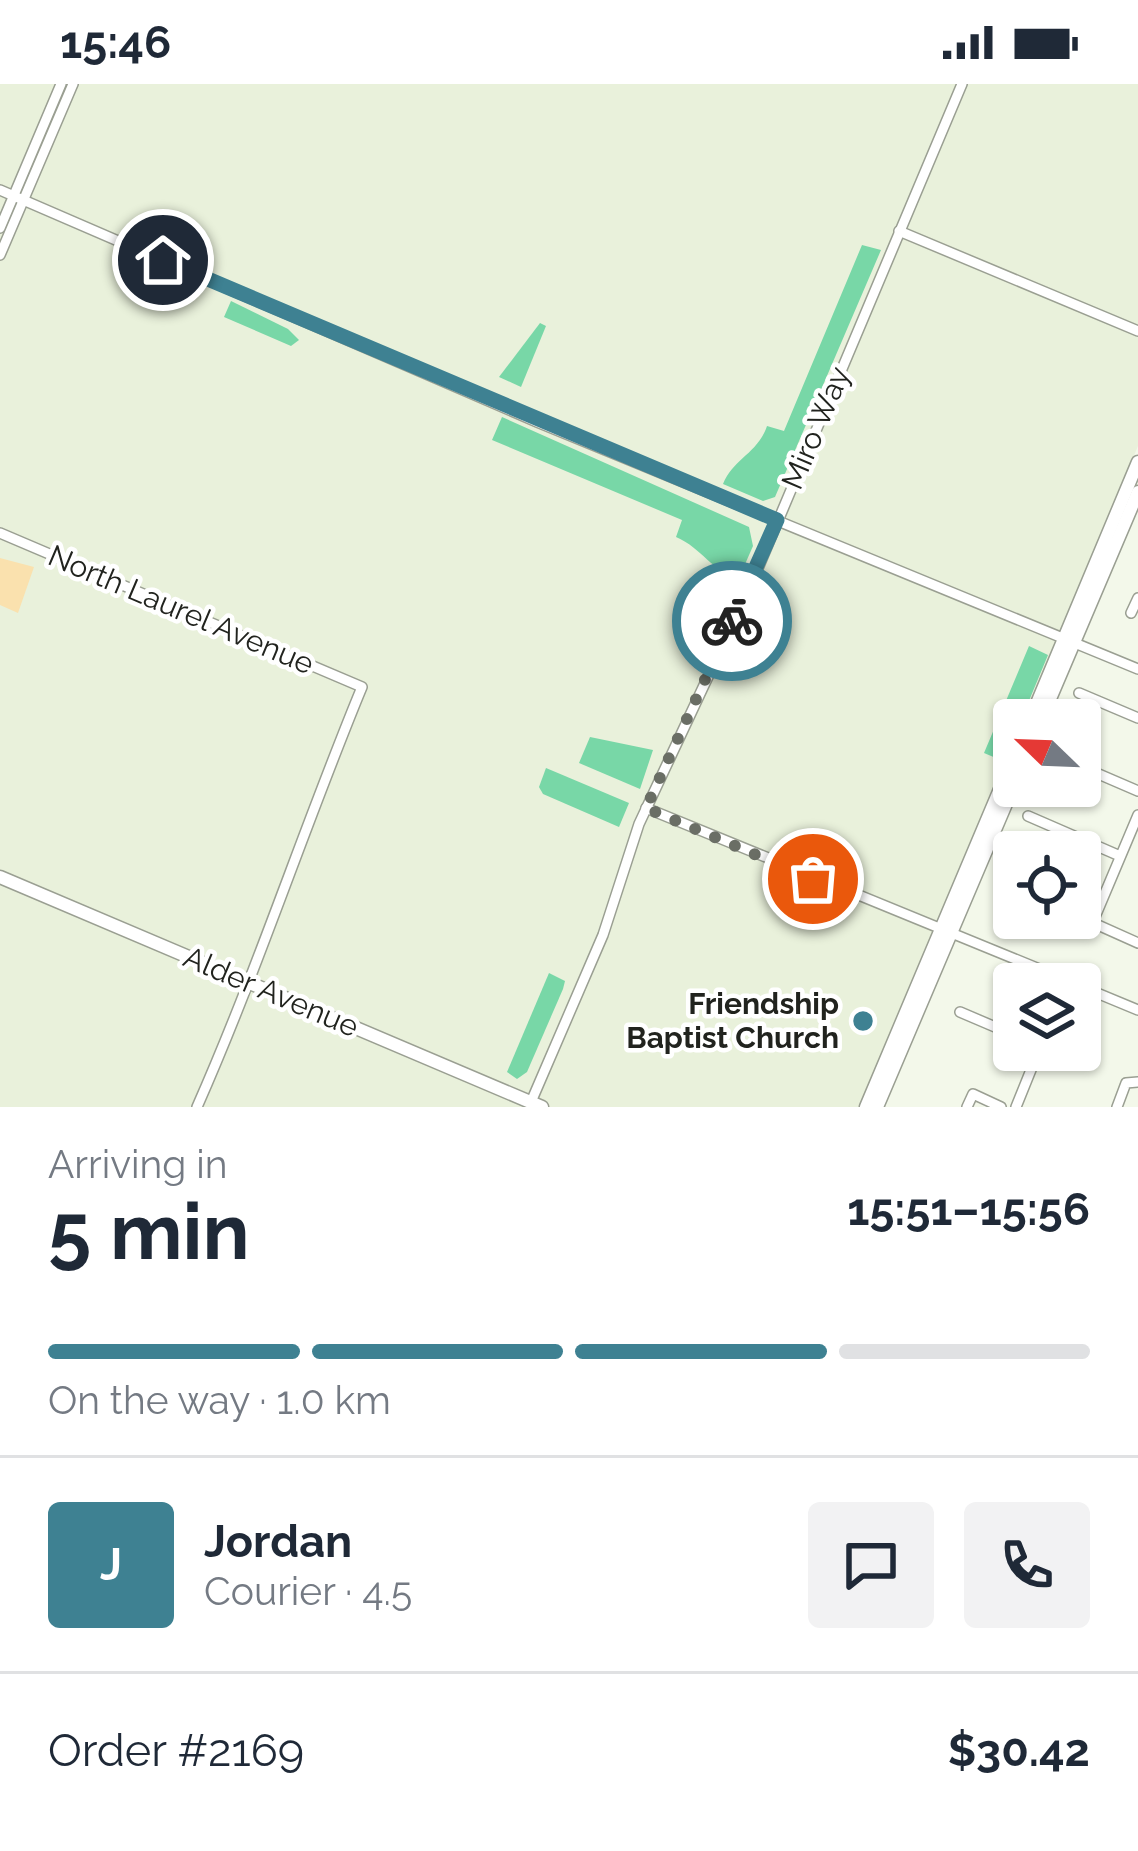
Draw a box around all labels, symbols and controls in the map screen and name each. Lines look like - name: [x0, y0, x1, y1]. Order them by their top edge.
- text: 15:46: [60, 16, 171, 69]
- pin: [112, 209, 214, 311]
- icon: home: [130, 227, 196, 293]
- street label: Miro Way: [774, 361, 857, 494]
- street label: North Laurel Avenue: [43, 538, 319, 681]
- courier: [672, 561, 792, 681]
- icon: bike: [699, 588, 765, 654]
- north arrow: [993, 699, 1101, 807]
- map controls: [993, 699, 1101, 1071]
- pin: [762, 828, 864, 930]
- button: locate: [993, 831, 1101, 939]
- icon: bag: [780, 846, 846, 912]
- street label: Alder Avenue: [179, 939, 364, 1044]
- button: layers: [993, 963, 1101, 1071]
- place label: Friendship Baptist Church: [626, 986, 839, 1055]
- marker: Friendship Baptist Church: [850, 1008, 876, 1034]
- text: Arriving in: [48, 1141, 228, 1187]
- text: 15:51–15:56: [847, 1183, 1090, 1236]
- text: 5 min: [48, 1186, 250, 1277]
- text: On the way · 1.0 km: [48, 1377, 391, 1423]
- button: chat: [808, 1502, 934, 1628]
- button: phone: [964, 1502, 1090, 1628]
- text: Jordan: [204, 1515, 352, 1568]
- text: J: [100, 1538, 122, 1591]
- text: Courier · 4.5: [204, 1568, 412, 1614]
- text: Order #2169: [48, 1724, 304, 1777]
- text: $30.42: [948, 1724, 1090, 1777]

